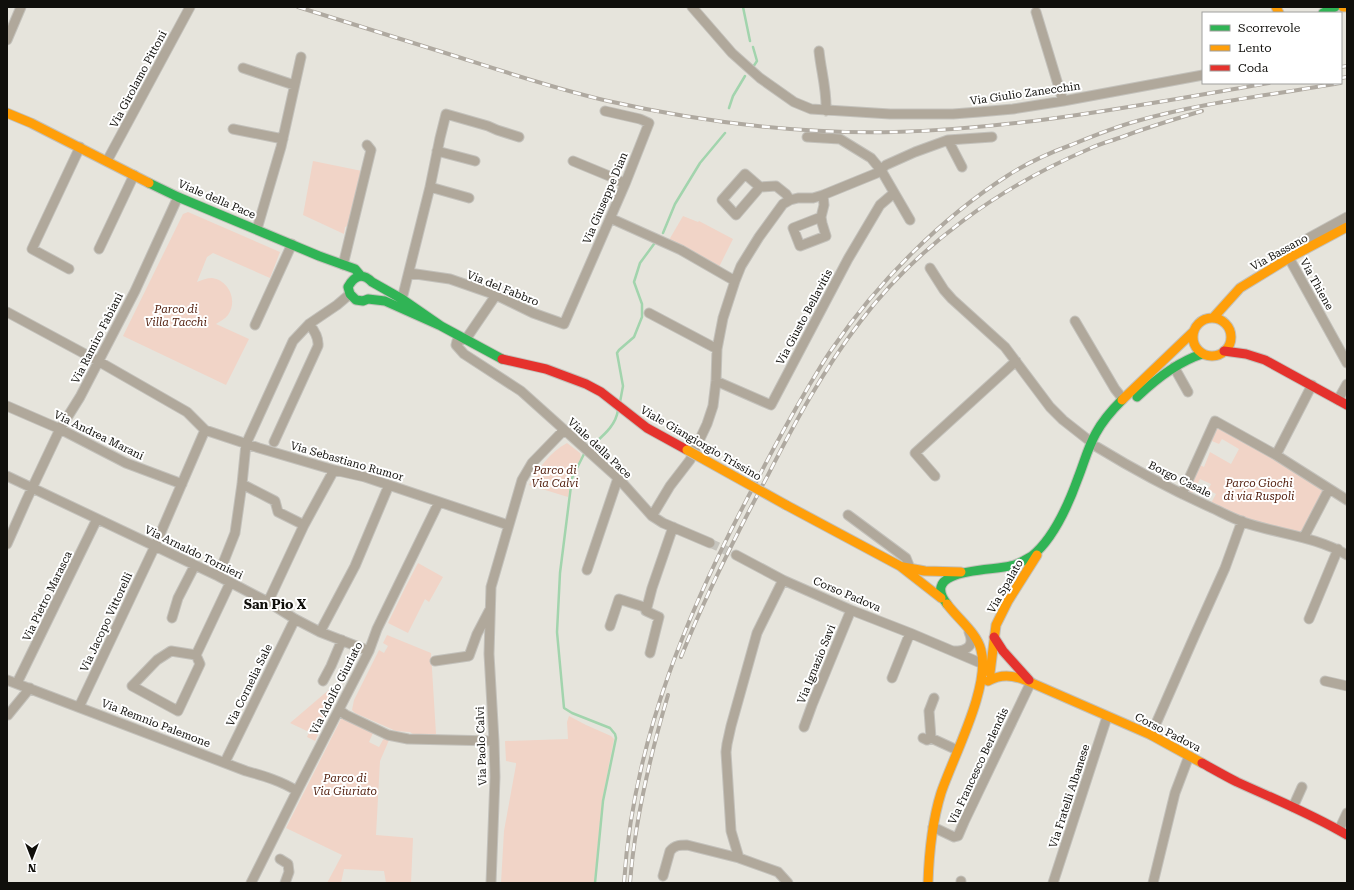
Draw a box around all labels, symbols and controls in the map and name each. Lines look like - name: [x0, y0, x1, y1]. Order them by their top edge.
- legend: [1202, 12, 1342, 84]
- text: Scorrevole: [1238, 21, 1301, 35]
- street label: Via Girolamo Pittoni: [107, 28, 170, 130]
- text: Lento: [1238, 41, 1272, 55]
- text: Coda: [1238, 61, 1269, 75]
- street label: Via Giulio Zanecchin: [969, 79, 1081, 108]
- street label: Via Giuseppe Dian: [580, 150, 631, 246]
- street label: Viale della Pace: [176, 177, 257, 222]
- street label: Via Bassano: [1248, 231, 1310, 273]
- street label: Via Thiene: [1297, 256, 1336, 312]
- street label: Via Giusto Bellavitis: [774, 267, 835, 367]
- street label: Via del Fabbro: [465, 268, 541, 309]
- street label: Via Ramiro Fabiani: [69, 290, 126, 386]
- park label: Parco di Villa Tacchi: [145, 303, 207, 329]
- street label: Viale Giangiorgio Trissino: [638, 403, 764, 484]
- street label: Via Andrea Marani: [52, 408, 146, 463]
- street label: Viale della Pace: [565, 415, 634, 481]
- street label: Via Sebastiano Rumor: [289, 439, 405, 484]
- street label: Borgo Casale: [1146, 459, 1213, 500]
- park label: Parco di Via Calvi: [532, 464, 579, 490]
- park label: Parco Giochi di via Ruspoli: [1224, 477, 1295, 503]
- street label: Via Arnaldo Tornieri: [142, 523, 246, 582]
- street label: Via Pietro Marasca: [20, 549, 75, 643]
- street label: Via Spalato: [985, 557, 1026, 615]
- street label: Via Jacopo Vittorelli: [78, 570, 135, 674]
- street label: Corso Padova: [811, 574, 883, 615]
- district label: San Pio X: [244, 597, 307, 612]
- street label: Via Ignazio Savi: [795, 622, 838, 706]
- street label: Via Adolfo Giuriato: [307, 640, 366, 737]
- street label: Via Cornelia Sale: [224, 642, 275, 729]
- street label: Via Remnio Palemone: [99, 697, 212, 750]
- street label: Via Paolo Calvi: [474, 706, 489, 786]
- street label: Via Francesco Berlendis: [946, 706, 1011, 827]
- street label: Corso Padova: [1133, 710, 1203, 755]
- street label: Via Fratelli Albanese: [1047, 743, 1092, 850]
- park label: Parco di Via Giuriato: [313, 772, 377, 798]
- north arrow: [12, 838, 52, 878]
- text: N: [27, 861, 36, 874]

